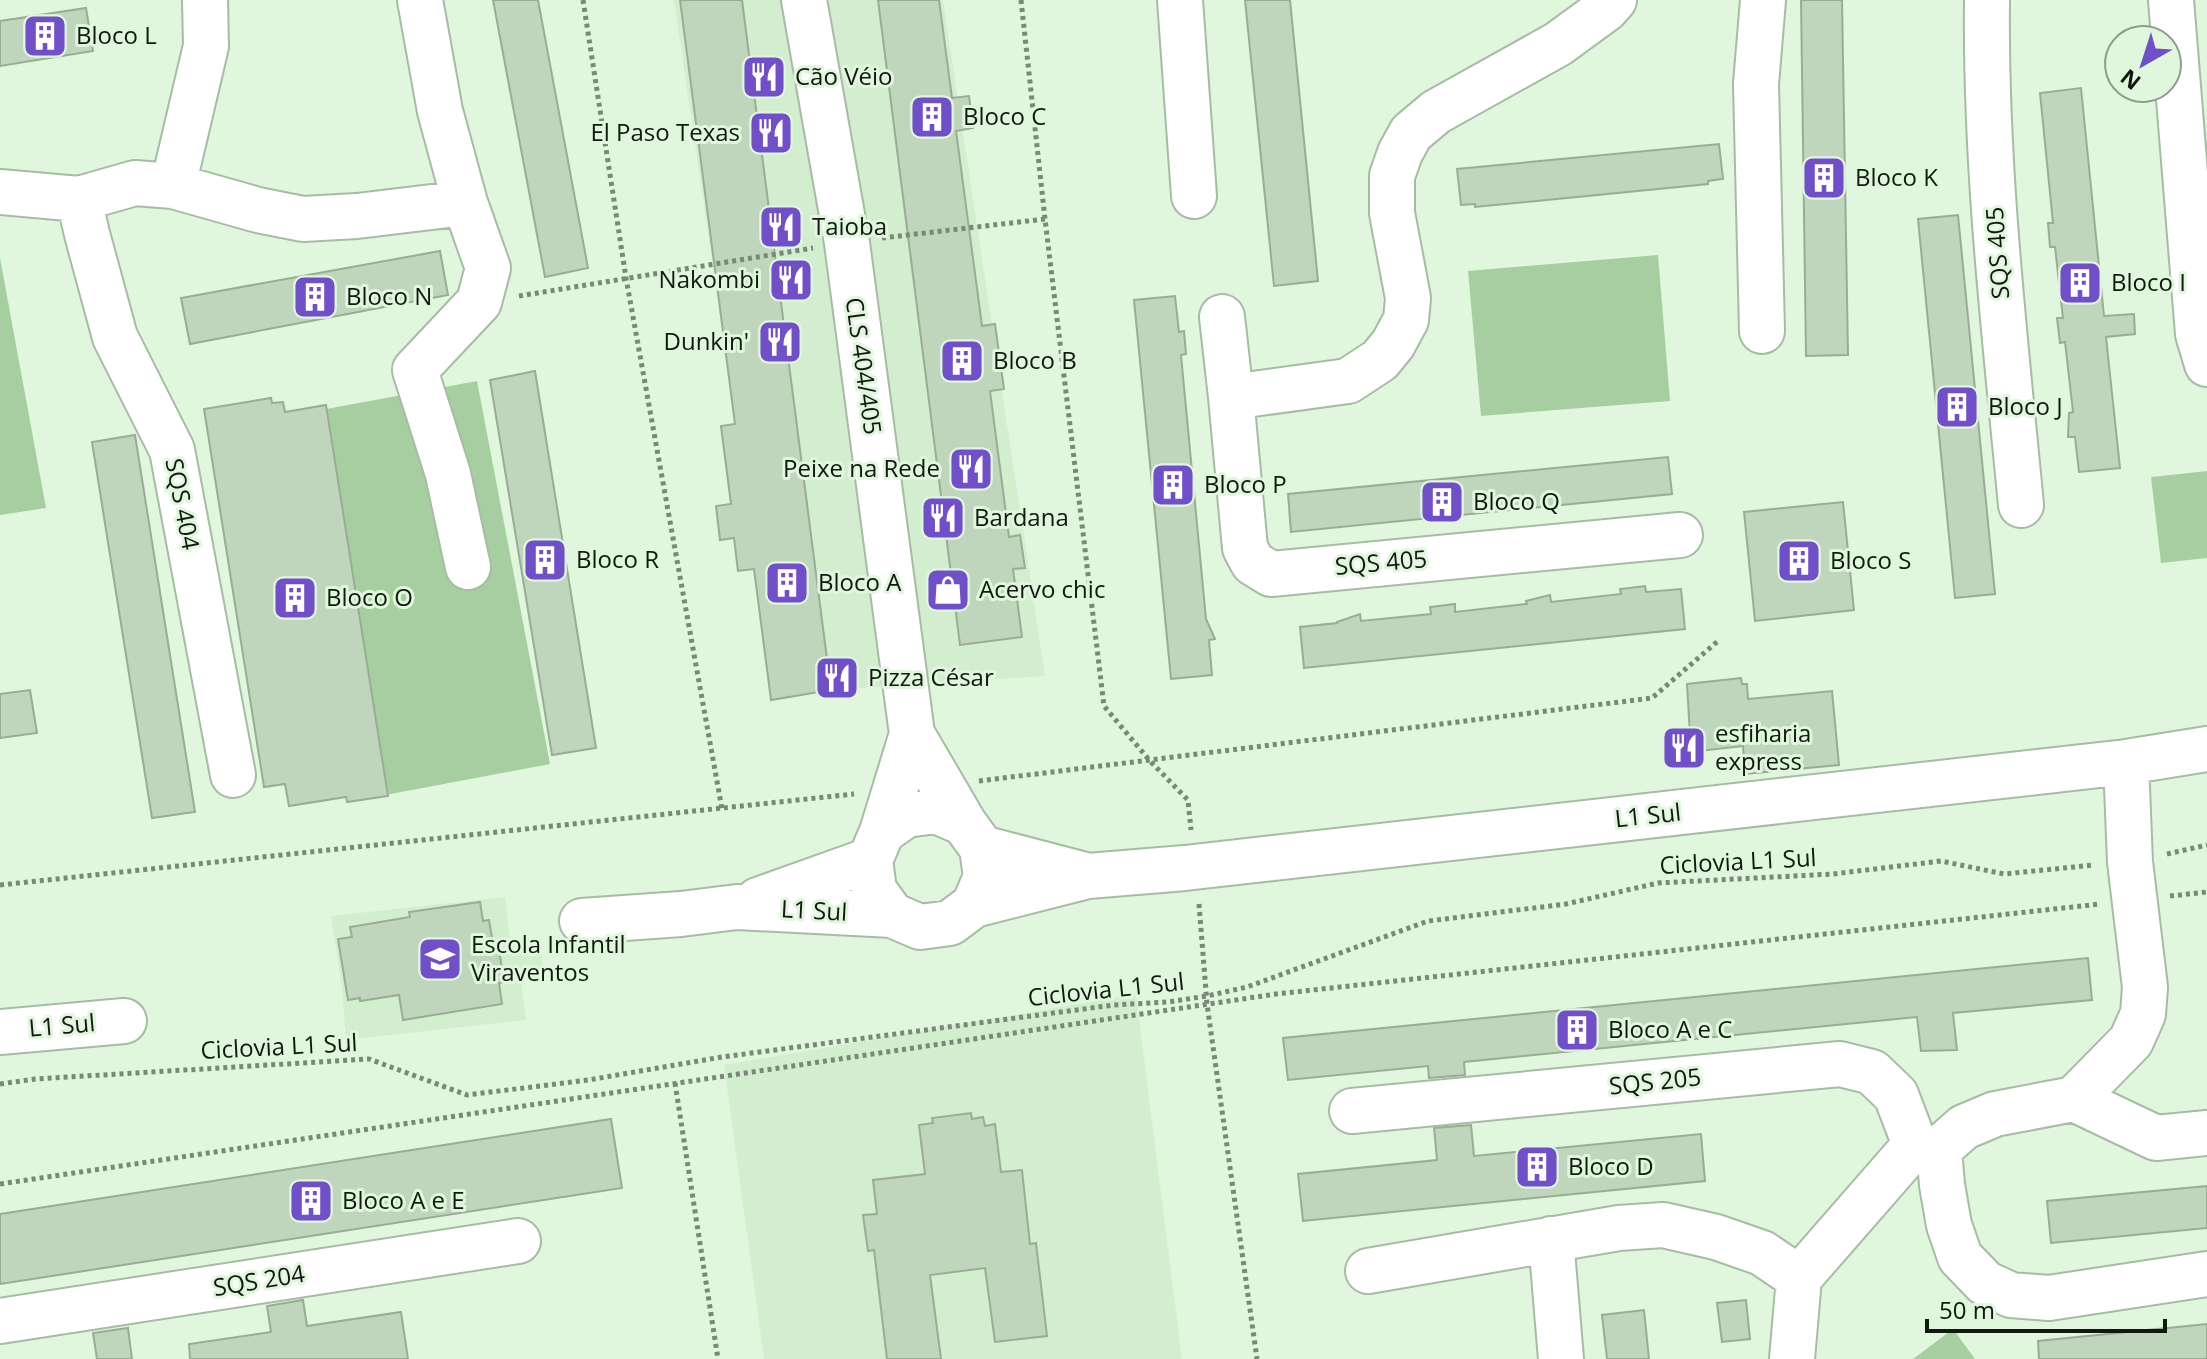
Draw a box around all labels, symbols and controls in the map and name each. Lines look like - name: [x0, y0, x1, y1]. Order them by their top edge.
- building icon: Bloco L: [21, 12, 69, 60]
- place label: Bloco L: [76, 18, 157, 51]
- north arrow: [2103, 24, 2183, 104]
- restaurant icon: Cão Véio: [740, 53, 788, 101]
- place label: Cão Véio: [795, 59, 892, 92]
- text: N: [2113, 63, 2146, 98]
- building icon: Bloco C: [908, 93, 956, 141]
- place label: Bloco C: [963, 99, 1046, 132]
- restaurant icon: El Paso Texas: [747, 109, 795, 157]
- place label: El Paso Texas: [590, 115, 740, 148]
- building icon: Bloco K: [1800, 154, 1848, 202]
- place label: Bloco K: [1855, 160, 1938, 193]
- restaurant icon: Taioba: [757, 203, 805, 251]
- street label: SQS 405: [1977, 206, 2016, 300]
- place label: Taioba: [812, 209, 887, 242]
- restaurant icon: Nakombi: [767, 256, 815, 304]
- building icon: Bloco I: [2056, 259, 2104, 307]
- place label: Nakombi: [659, 262, 760, 295]
- place label: Bloco I: [2111, 265, 2186, 298]
- building icon: Bloco N: [291, 273, 339, 321]
- place label: Bloco N: [346, 279, 432, 312]
- street label: CLS 404/405: [839, 295, 890, 437]
- restaurant icon: Dunkin': [756, 318, 804, 366]
- place label: Dunkin': [664, 324, 749, 357]
- building icon: Bloco B: [938, 337, 986, 385]
- place label: Bloco B: [993, 343, 1077, 376]
- building icon: Bloco J: [1933, 383, 1981, 431]
- place label: Bloco J: [1988, 389, 2063, 422]
- restaurant icon: Peixe na Rede: [947, 445, 995, 493]
- place label: Peixe na Rede: [783, 451, 940, 484]
- street label: SQS 404: [158, 455, 209, 552]
- building icon: Bloco P: [1149, 461, 1197, 509]
- place label: Bloco P: [1204, 467, 1287, 500]
- building icon: Bloco Q: [1418, 478, 1466, 526]
- place label: Bloco Q: [1473, 484, 1560, 517]
- restaurant icon: Bardana: [919, 494, 967, 542]
- place label: Bardana: [974, 500, 1069, 533]
- building icon: Bloco R: [521, 536, 569, 584]
- building icon: Bloco S: [1775, 537, 1823, 585]
- street label: SQS 405: [1333, 541, 1428, 582]
- place label: Bloco R: [576, 542, 659, 575]
- place label: Bloco S: [1830, 543, 1911, 576]
- building icon: Bloco A: [763, 559, 811, 607]
- place label: Bloco A: [818, 565, 902, 598]
- shop icon: Acervo chic: [924, 566, 972, 614]
- place label: Acervo chic: [979, 572, 1105, 605]
- building icon: Bloco O: [271, 574, 319, 622]
- place label: Bloco O: [326, 580, 413, 613]
- restaurant icon: Pizza César: [813, 654, 861, 702]
- place label: Pizza César: [868, 660, 994, 693]
- place label: esfiharia express: [1715, 716, 1811, 777]
- restaurant icon: esfiharia express: [1660, 724, 1708, 772]
- street label: L1 Sul: [1613, 795, 1683, 834]
- street label: Ciclovia L1 Sul: [1659, 840, 1817, 881]
- street label: L1 Sul: [780, 891, 848, 928]
- place label: Escola Infantil Viraventos: [471, 927, 626, 988]
- school or university icon: Escola Infantil Viraventos: [416, 935, 464, 983]
- street label: Ciclovia L1 Sul: [1026, 964, 1186, 1013]
- street label: L1 Sul: [27, 1005, 96, 1044]
- building icon: Bloco A e C: [1553, 1006, 1601, 1054]
- place label: Bloco A e C: [1608, 1012, 1732, 1045]
- street label: Ciclovia L1 Sul: [200, 1025, 358, 1066]
- street label: SQS 205: [1607, 1059, 1703, 1102]
- building icon: Bloco D: [1513, 1143, 1561, 1191]
- place label: Bloco D: [1568, 1149, 1654, 1182]
- building icon: Bloco A e E: [287, 1177, 335, 1225]
- place label: Bloco A e E: [342, 1183, 465, 1216]
- street label: SQS 204: [211, 1256, 307, 1303]
- scale bar: [1927, 1283, 2165, 1333]
- text: 50 m: [1939, 1293, 1995, 1326]

